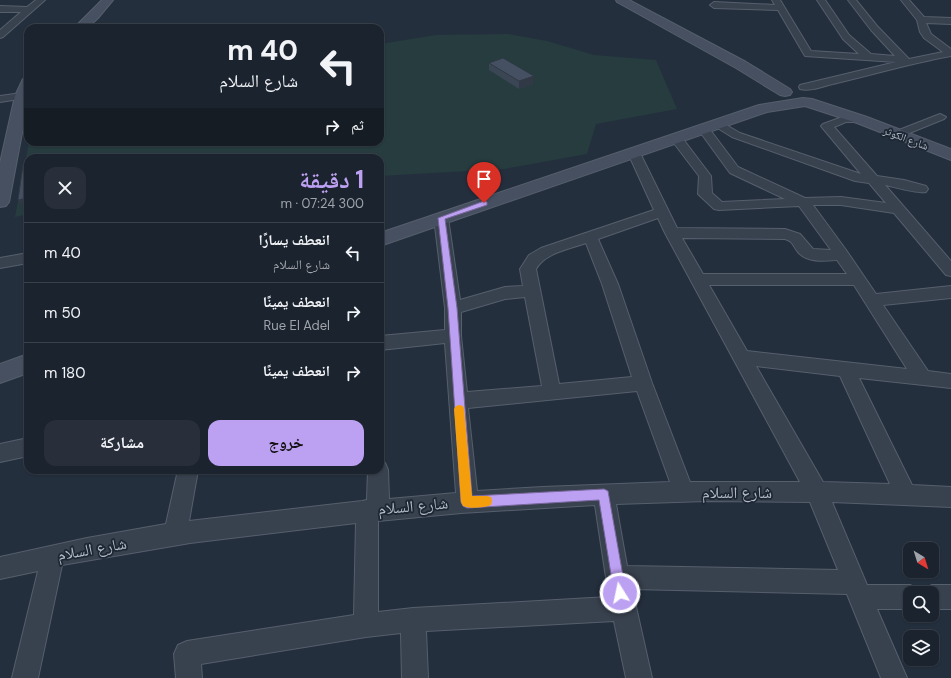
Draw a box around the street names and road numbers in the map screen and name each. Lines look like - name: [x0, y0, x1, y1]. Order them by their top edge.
- street label: شارع الكوثر: [881, 123, 931, 153]
- street label: شارع السلام: [702, 482, 772, 503]
- street label: شارع السلام: [377, 492, 449, 520]
- street label: شارع السلام: [56, 533, 128, 565]

